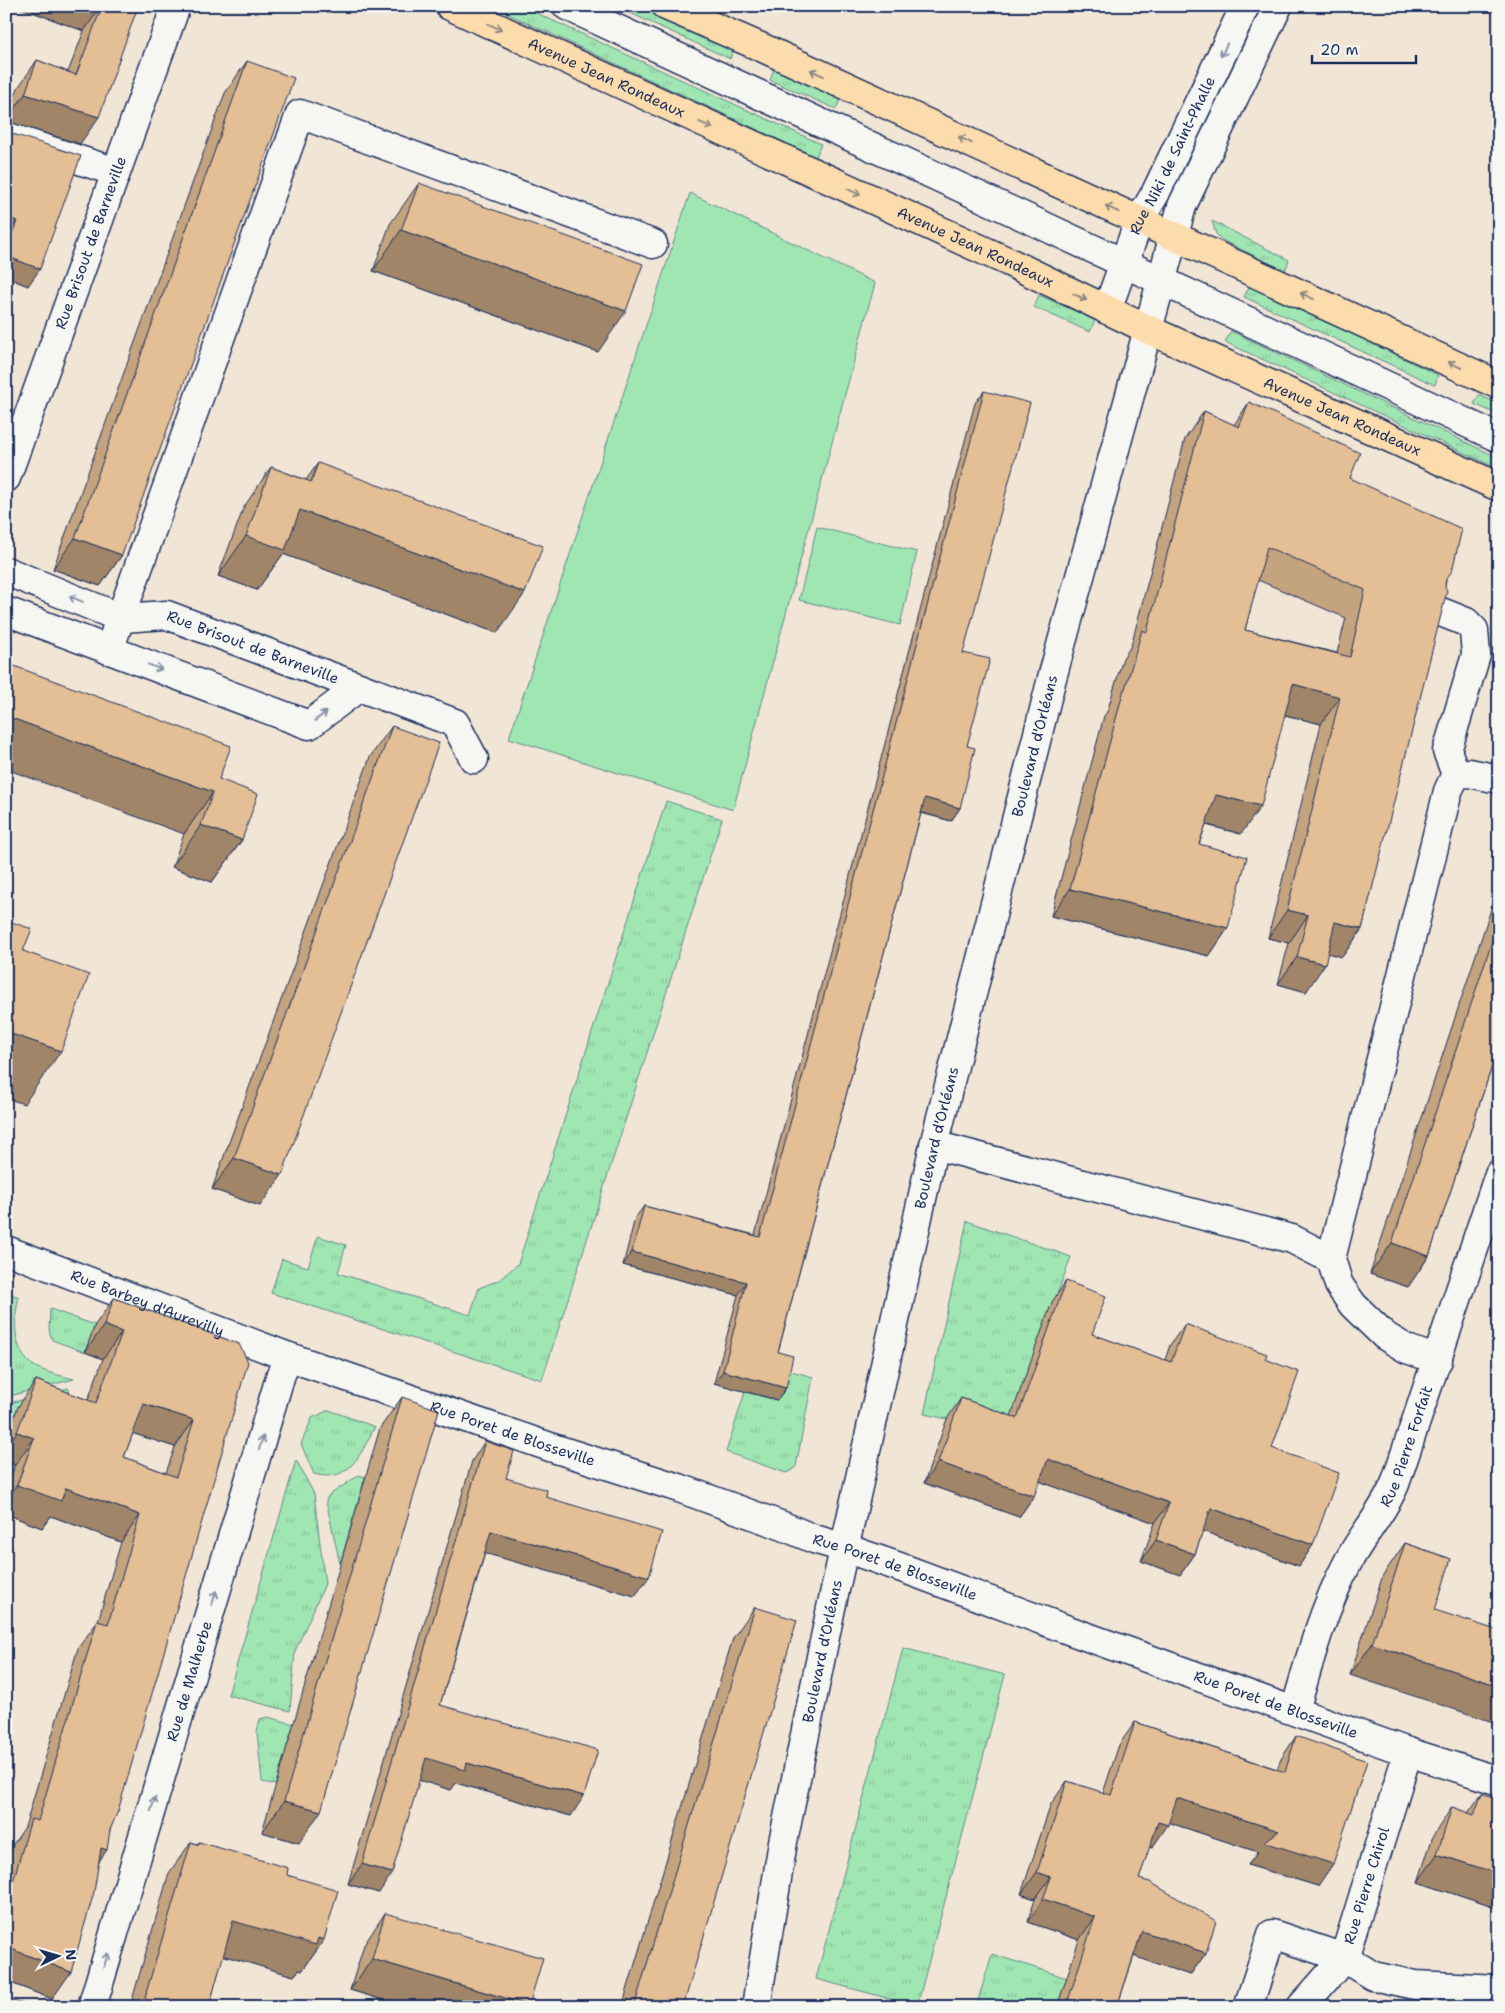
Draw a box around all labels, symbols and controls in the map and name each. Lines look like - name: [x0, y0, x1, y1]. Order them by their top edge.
- one-way arrow: [487, 22, 502, 32]
- scale bar: [1312, 32, 1416, 64]
- street label: Avenue Jean Rondeaux: [525, 33, 688, 122]
- text: 20 m: [1320, 40, 1359, 60]
- one-way arrow: [1219, 42, 1228, 57]
- one-way arrow: [810, 67, 825, 77]
- street label: Rue Niki de Saint-Phalle: [1125, 73, 1220, 237]
- one-way arrow: [698, 120, 713, 130]
- one-way arrow: [958, 135, 973, 145]
- street label: Rue Brisout de Barneville: [50, 154, 131, 332]
- one-way arrow: [846, 187, 861, 197]
- street label: Avenue Jean Rondeaux: [894, 202, 1057, 292]
- one-way arrow: [1105, 204, 1120, 213]
- one-way arrow: [1300, 291, 1315, 301]
- one-way arrow: [1073, 292, 1088, 302]
- one-way arrow: [1447, 359, 1462, 369]
- street label: Avenue Jean Rondeaux: [1260, 372, 1424, 461]
- one-way arrow: [69, 594, 84, 604]
- street label: Rue Brisout de Barneville: [164, 606, 342, 689]
- one-way arrow: [147, 663, 162, 672]
- street label: Boulevard d'Orléans: [1007, 673, 1062, 819]
- one-way arrow: [314, 711, 327, 722]
- street label: Boulevard d'Orléans: [910, 1065, 963, 1211]
- street label: Rue Barbey d'Aurevilly: [68, 1265, 227, 1341]
- street label: Rue Pierre Forfait: [1375, 1383, 1437, 1511]
- street label: Rue Poret de Blosseville: [427, 1396, 598, 1471]
- one-way arrow: [256, 1435, 266, 1451]
- street label: Rue Poret de Blosseville: [810, 1529, 980, 1605]
- street label: Boulevard d'Orléans: [798, 1578, 847, 1724]
- one-way arrow: [210, 1591, 220, 1607]
- street label: Rue de Malherbe: [162, 1619, 217, 1744]
- street label: Rue Poret de Blosseville: [1191, 1666, 1361, 1743]
- one-way arrow: [148, 1797, 158, 1813]
- street label: Rue Pierre Chirol: [1339, 1824, 1394, 1947]
- north arrow: [32, 1930, 82, 1980]
- text: N: [62, 1949, 80, 1961]
- one-way arrow: [102, 1952, 112, 1968]

